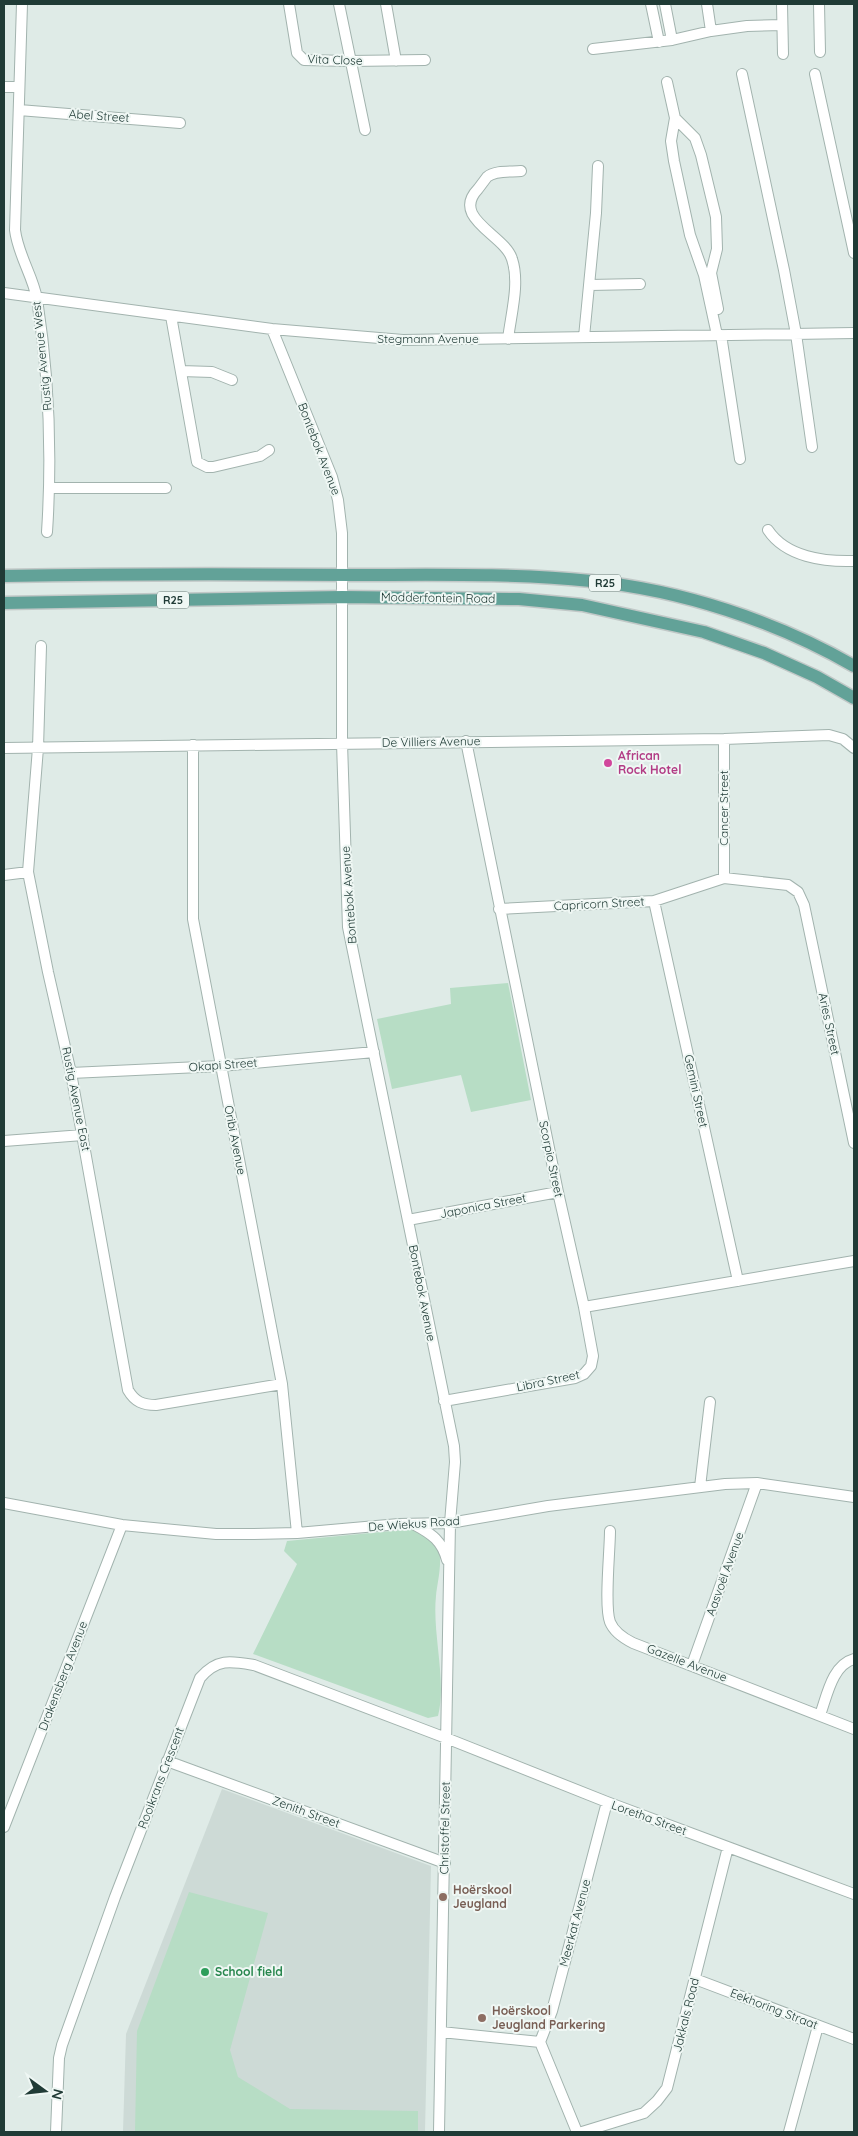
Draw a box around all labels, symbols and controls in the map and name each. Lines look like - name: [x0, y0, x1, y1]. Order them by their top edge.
- street label: Vita Close: [307, 51, 363, 68]
- street label: Abel Street: [68, 106, 130, 125]
- street label: Rustig Avenue West: [28, 301, 55, 412]
- street label: Stegmann Avenue: [377, 331, 479, 346]
- street label: Bontebok Avenue: [295, 400, 344, 497]
- road number: R25: [589, 574, 621, 592]
- street label: Modderfontein Road: [381, 589, 495, 606]
- road number: R25: [157, 592, 189, 608]
- street label: De Villiers Avenue: [381, 733, 481, 750]
- place label: African Rock Hotel: [618, 748, 681, 777]
- marker: African Rock Hotel: [602, 757, 614, 769]
- street label: Cancer Street: [716, 770, 731, 846]
- street label: Bontebok Avenue: [338, 845, 359, 944]
- street label: Capricorn Street: [553, 894, 645, 913]
- street label: Aries Street: [816, 991, 843, 1056]
- street label: Rustig Avenue East: [59, 1046, 94, 1152]
- street label: Gemini Street: [681, 1053, 712, 1129]
- street label: Okapi Street: [188, 1055, 258, 1074]
- street label: Oribi Avenue: [221, 1104, 250, 1176]
- street label: Scorpio Street: [536, 1119, 567, 1199]
- street label: Japonica Street: [438, 1190, 527, 1221]
- street label: Bontebok Avenue: [406, 1243, 439, 1343]
- street label: Libra Street: [515, 1367, 581, 1395]
- street label: De Wiekus Road: [368, 1513, 460, 1534]
- street label: Aasvoël Avenue: [702, 1530, 747, 1618]
- street label: Drakensberg Avenue: [35, 1619, 90, 1733]
- street label: Gazelle Avenue: [645, 1640, 730, 1685]
- street label: Rooikrans Crescent: [134, 1725, 187, 1831]
- street label: Christoffel Street: [436, 1781, 453, 1875]
- street label: Zenith Street: [270, 1792, 342, 1831]
- street label: Loretha Street: [609, 1797, 689, 1838]
- street label: Meerkat Avenue: [556, 1877, 593, 1968]
- place label: Hoërskool Jeugland: [453, 1882, 512, 1911]
- marker: Hoërskool Jeugland: [437, 1891, 449, 1903]
- place label: School field: [215, 1964, 283, 1979]
- marker: School field: [199, 1966, 211, 1978]
- street label: Jakkals Road: [669, 1976, 702, 2053]
- street label: Eekhoring Straat: [728, 1985, 820, 2032]
- place label: Hoërskool Jeugland Parkering: [492, 2003, 606, 2032]
- marker: Hoërskool Jeugland Parkering: [476, 2012, 488, 2024]
- north arrow: [20, 2066, 70, 2116]
- text: N: [48, 2087, 68, 2102]

